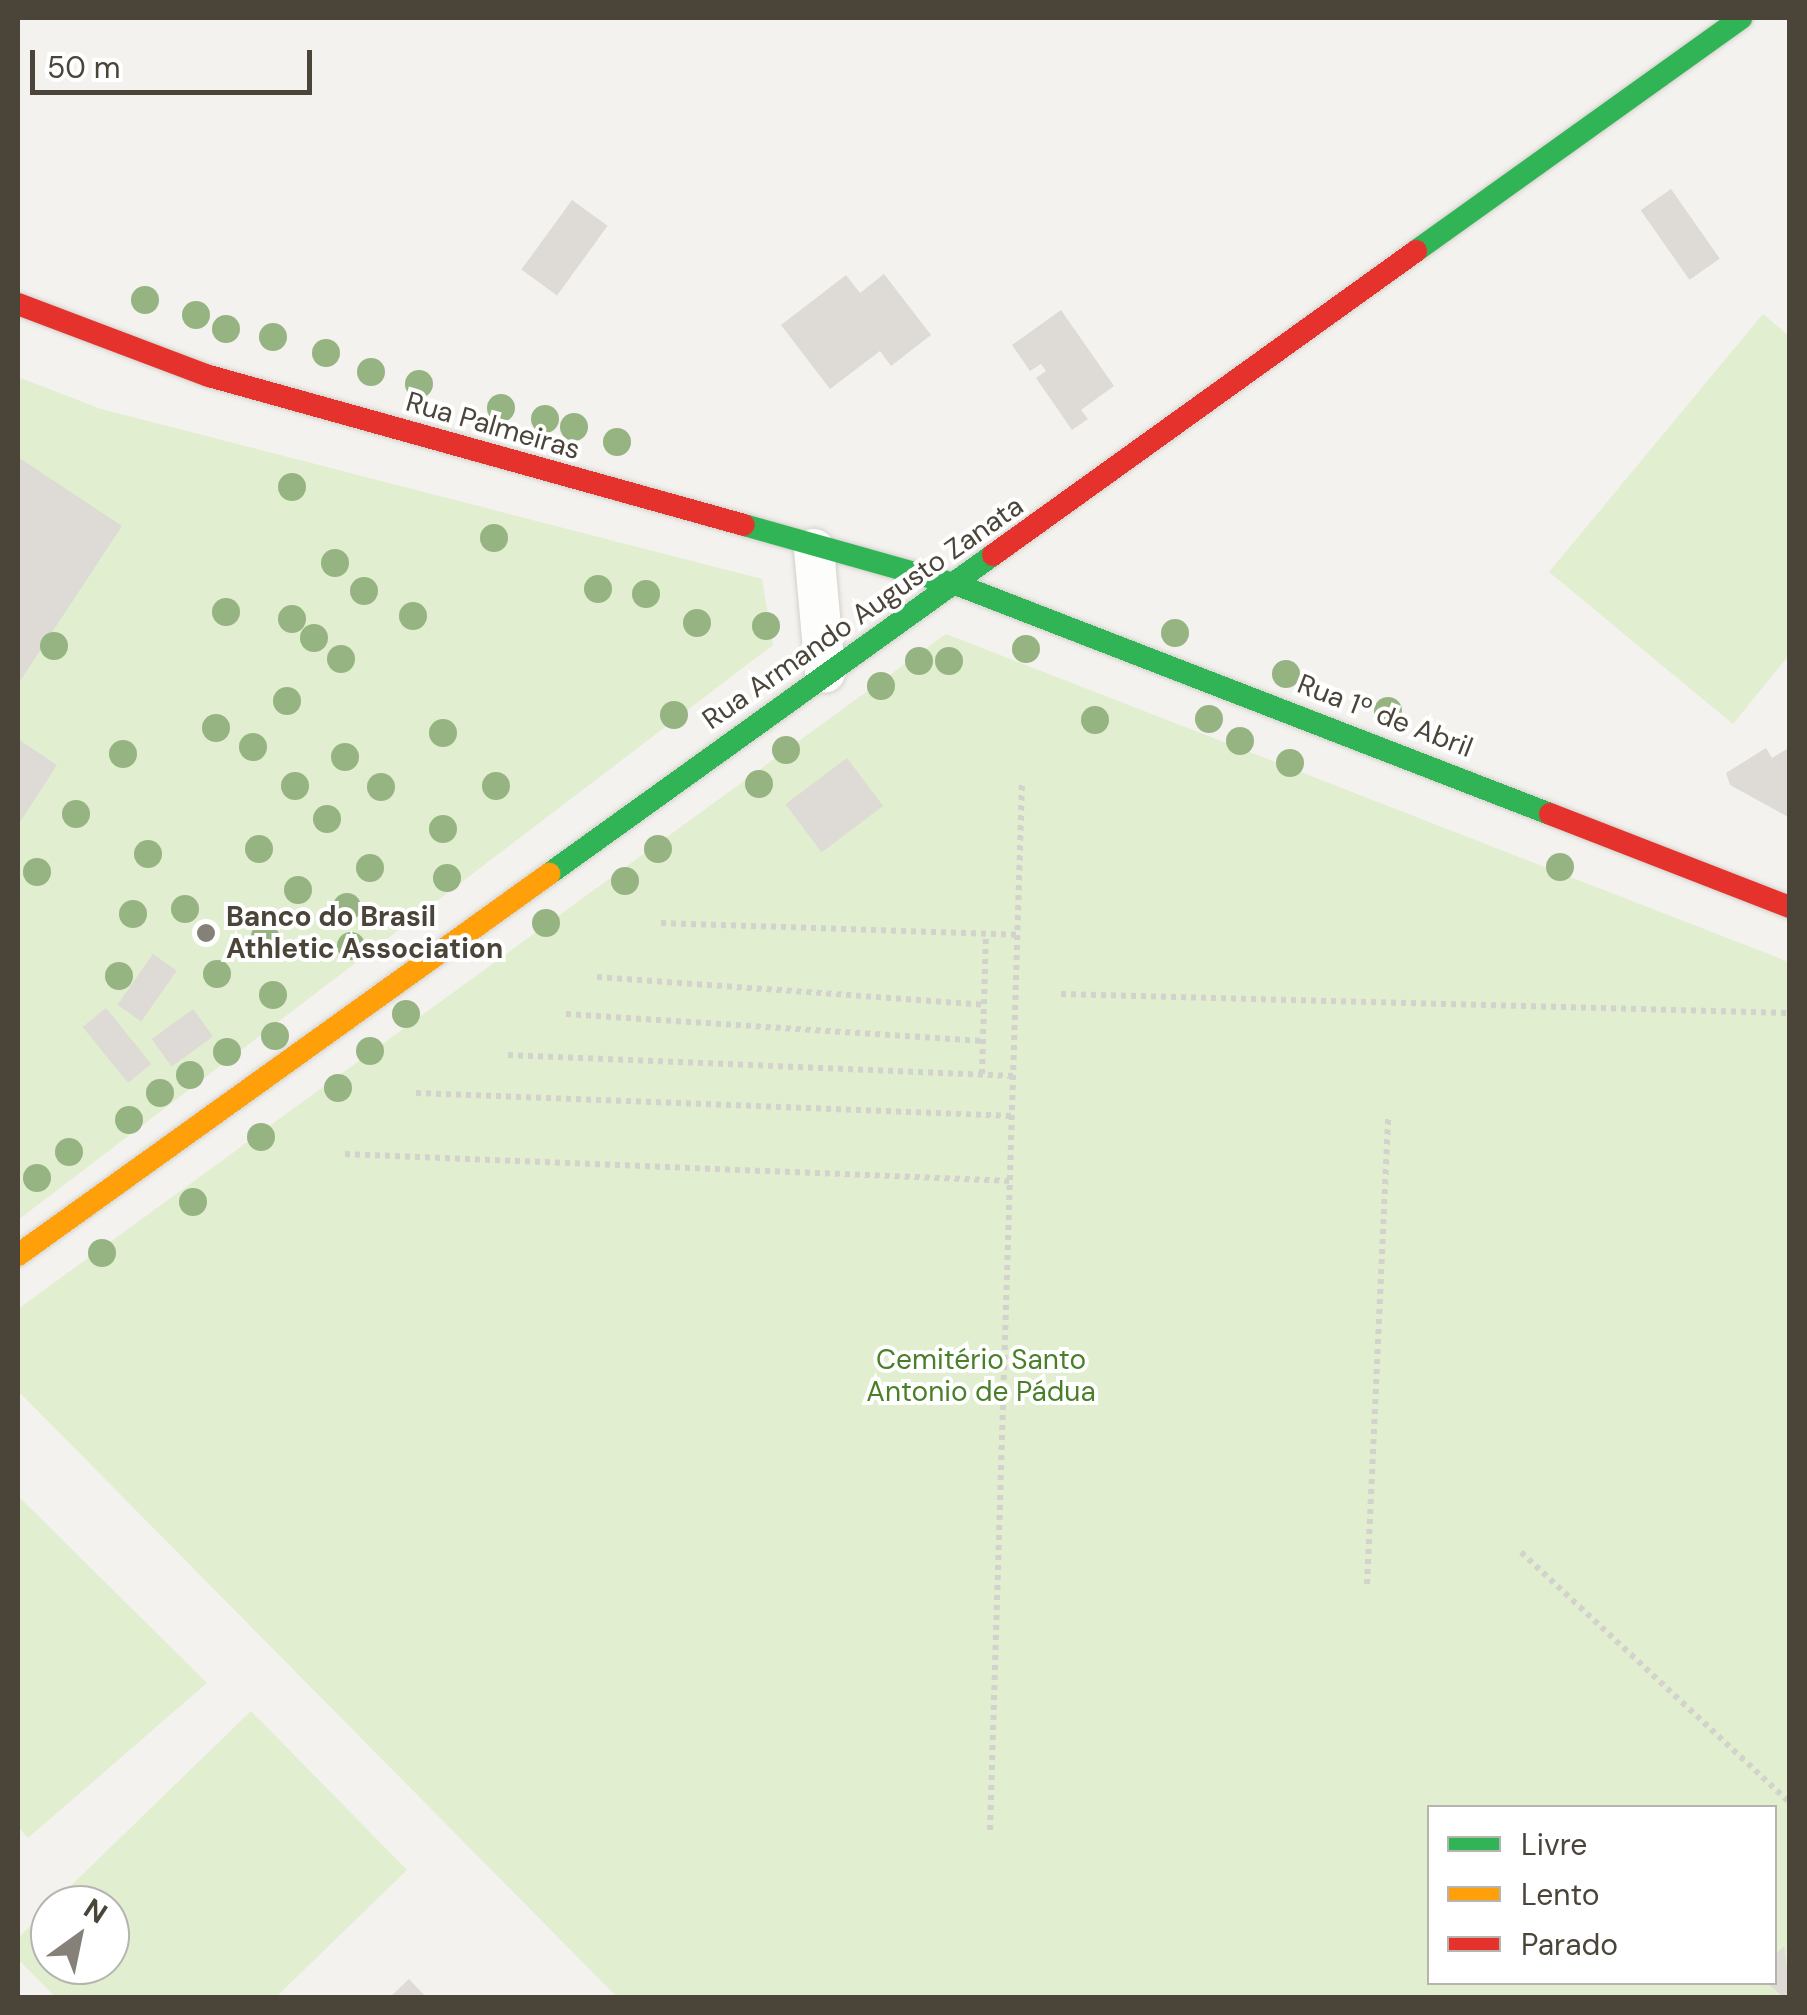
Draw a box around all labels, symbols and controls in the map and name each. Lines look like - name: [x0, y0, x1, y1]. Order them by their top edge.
- scale bar: [35, 30, 318, 92]
- text: 50 m: [47, 48, 121, 87]
- street label: Rua Palmeiras: [402, 385, 584, 467]
- street label: Rua Armando Augusto Zanata: [696, 489, 1030, 737]
- street label: Rua 1º de Abril: [1293, 667, 1477, 765]
- place label: Banco do Brasil Athletic Association: [226, 900, 503, 966]
- marker: Banco do Brasil Athletic Association: [195, 922, 217, 944]
- park label: Cemitério Santo Antonio de Pádua: [866, 1343, 1096, 1409]
- legend: [1427, 1805, 1777, 1985]
- text: Livre: [1521, 1825, 1587, 1864]
- text: Lento: [1521, 1875, 1600, 1914]
- north arrow: [30, 1885, 130, 1985]
- text: N: [77, 1890, 114, 1932]
- text: Parado: [1521, 1925, 1618, 1964]

